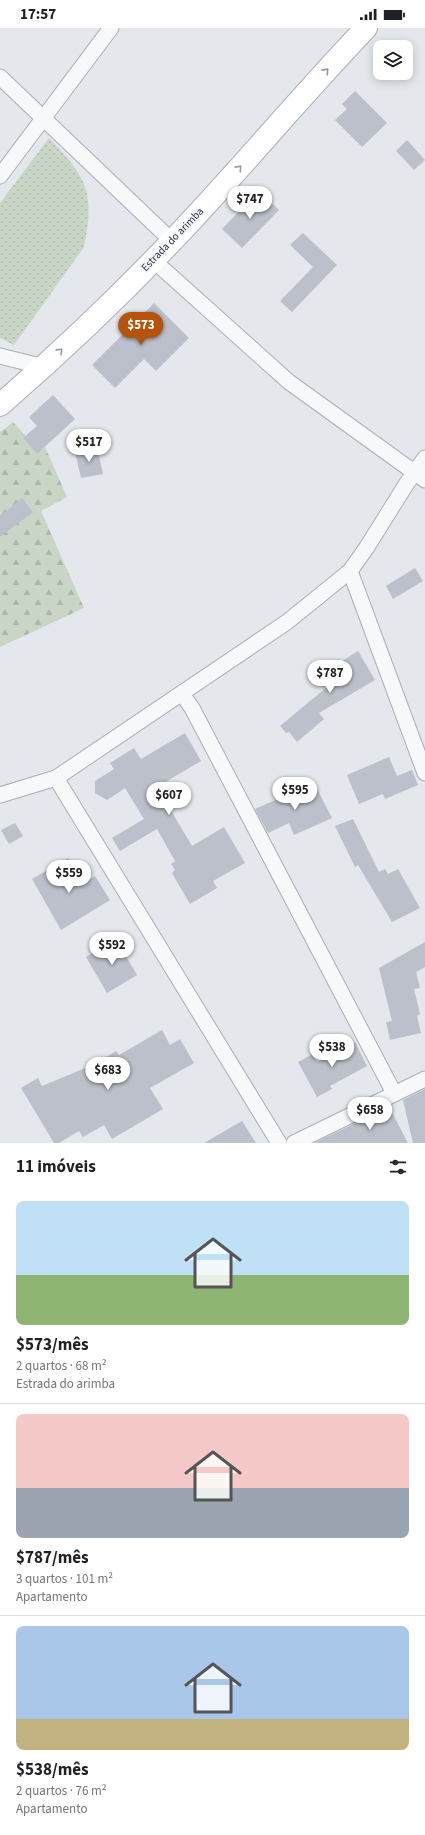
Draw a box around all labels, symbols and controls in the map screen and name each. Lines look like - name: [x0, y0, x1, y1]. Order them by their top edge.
- text: 17:57: [20, 4, 56, 25]
- map controls: [373, 40, 413, 80]
- button: layers: [373, 40, 413, 80]
- one-way arrow: [321, 69, 328, 76]
- one-way arrow: [234, 165, 241, 173]
- pin: $747: [226, 186, 274, 220]
- text: $747: [236, 190, 264, 208]
- street label: Estrada do arimba: [138, 204, 207, 275]
- pin: $573: [117, 312, 165, 346]
- text: $573: [127, 316, 155, 334]
- one-way arrow: [55, 349, 63, 356]
- pin: $517: [65, 429, 113, 463]
- text: $517: [75, 433, 103, 451]
- pin: $787: [306, 660, 354, 694]
- text: $787: [316, 664, 344, 682]
- pin: $595: [271, 777, 319, 811]
- text: $595: [281, 781, 309, 799]
- pin: $607: [145, 782, 193, 816]
- text: $607: [155, 786, 183, 804]
- pin: $559: [45, 860, 93, 894]
- text: $559: [55, 864, 83, 882]
- pin: $592: [88, 932, 136, 966]
- text: $592: [98, 936, 126, 954]
- pin: $538: [308, 1034, 356, 1068]
- text: $538: [318, 1038, 346, 1056]
- pin: $683: [84, 1057, 132, 1091]
- text: $683: [94, 1061, 122, 1079]
- pin: $658: [346, 1097, 394, 1131]
- text: $658: [356, 1101, 384, 1119]
- text: 11 imóveis: [16, 1155, 96, 1179]
- icon: filters: [387, 1156, 409, 1178]
- icon: home: [177, 1227, 249, 1299]
- text: $573/mês: [16, 1333, 89, 1357]
- text: 2 quartos · 68 m²: [16, 1357, 107, 1375]
- text: Estrada do arimba: [16, 1375, 115, 1393]
- icon: home: [177, 1440, 249, 1512]
- text: $787/mês: [16, 1546, 89, 1570]
- text: 3 quartos · 101 m²: [16, 1570, 113, 1588]
- text: Apartamento: [16, 1588, 87, 1606]
- icon: home: [177, 1652, 249, 1724]
- text: $538/mês: [16, 1758, 89, 1782]
- text: 2 quartos · 76 m²: [16, 1782, 107, 1800]
- text: Apartamento: [16, 1800, 87, 1818]

